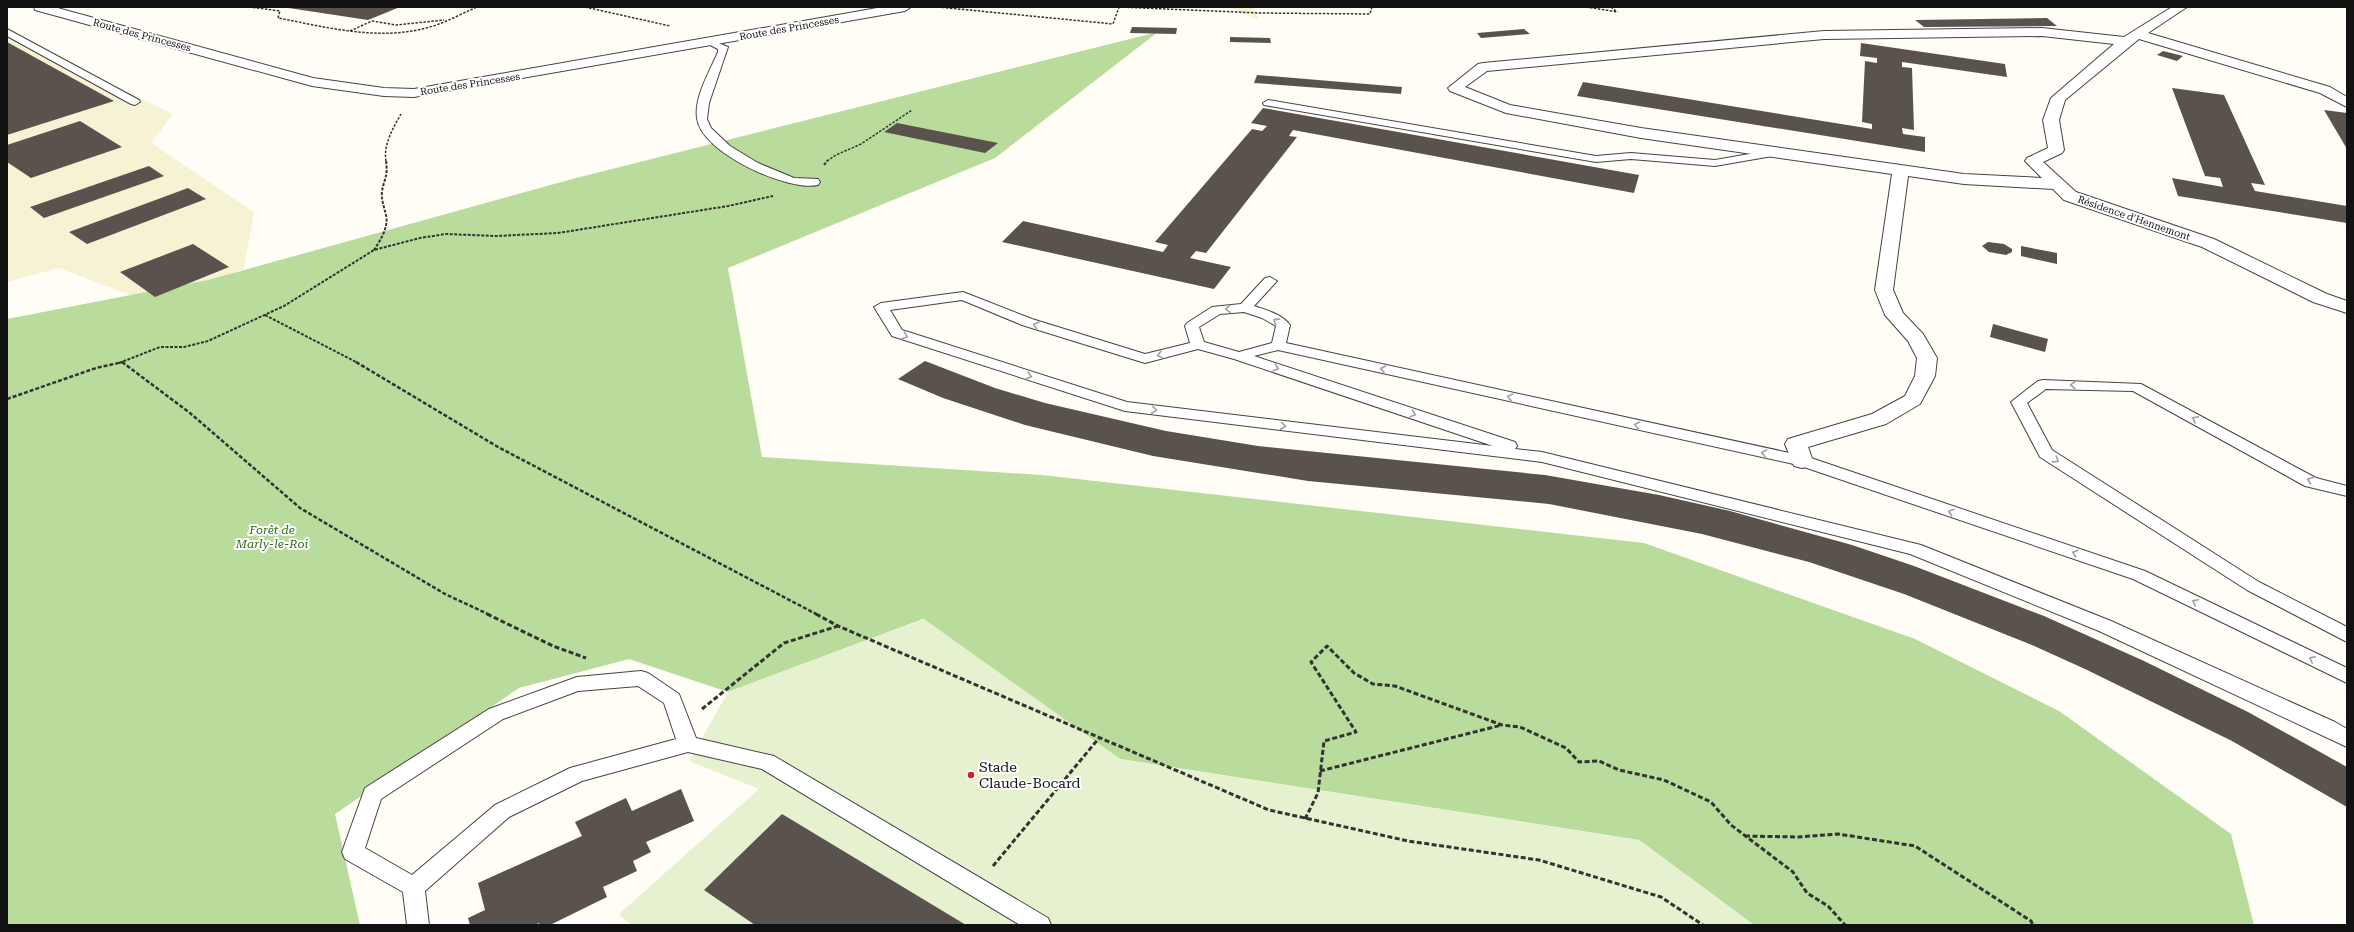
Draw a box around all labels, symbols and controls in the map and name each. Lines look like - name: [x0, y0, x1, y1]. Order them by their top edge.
- street label: Route des Princesses: [738, 14, 840, 42]
- street label: Route des Princesses: [92, 17, 192, 53]
- street label: Route des Princesses: [419, 71, 521, 97]
- street label: Résidence d'Hennemont: [2076, 194, 2192, 243]
- one-way arrow: [1225, 304, 1231, 313]
- one-way arrow: [1273, 318, 1280, 326]
- one-way arrow: [1033, 321, 1040, 330]
- one-way arrow: [902, 331, 909, 340]
- one-way arrow: [1157, 350, 1164, 359]
- one-way arrow: [1273, 363, 1280, 372]
- one-way arrow: [1380, 366, 1386, 374]
- one-way arrow: [1025, 371, 1032, 380]
- one-way arrow: [2070, 381, 2076, 389]
- one-way arrow: [1507, 394, 1513, 402]
- one-way arrow: [1151, 405, 1157, 414]
- one-way arrow: [1409, 409, 1416, 418]
- one-way arrow: [2192, 416, 2199, 424]
- one-way arrow: [1280, 421, 1286, 430]
- one-way arrow: [1634, 421, 1640, 429]
- one-way arrow: [1761, 449, 1767, 457]
- one-way arrow: [2052, 455, 2059, 462]
- one-way arrow: [2306, 477, 2314, 485]
- one-way arrow: [1948, 508, 1955, 516]
- park label: Forêt de Marly-le-Roi: [235, 523, 308, 551]
- one-way arrow: [2071, 550, 2078, 558]
- one-way arrow: [2191, 599, 2199, 607]
- one-way arrow: [2309, 656, 2316, 664]
- place label: Stade Claude-Bocard: [979, 759, 1081, 791]
- marker: Stade Claude-Bocard: [966, 770, 976, 780]

